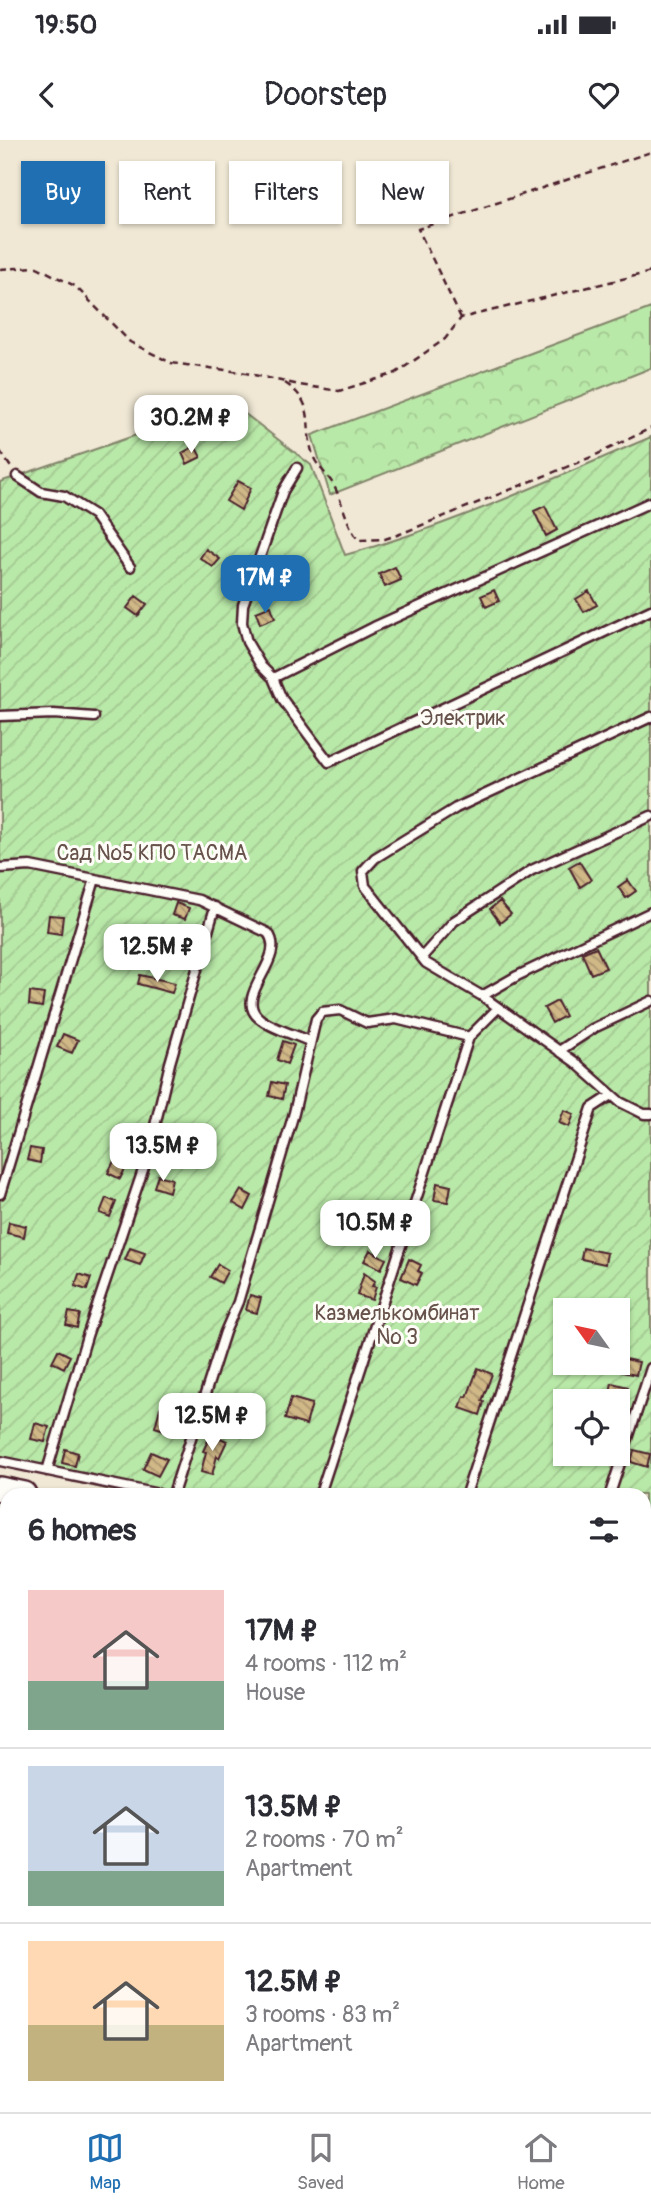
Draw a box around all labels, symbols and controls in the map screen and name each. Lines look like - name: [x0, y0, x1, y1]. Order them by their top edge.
- text: 19:50: [35, 9, 97, 41]
- text: Doorstep: [264, 75, 387, 115]
- icon: back: [28, 76, 66, 114]
- icon: heart: [585, 76, 623, 114]
- chip: Buy: [21, 161, 105, 224]
- chip: Rent: [119, 161, 215, 224]
- chip: Filters: [229, 161, 342, 224]
- chip: New: [356, 161, 449, 224]
- pin: 30.2M ₽: [126, 396, 256, 455]
- text: 30.2M ₽: [150, 403, 232, 432]
- pin: 17M ₽: [216, 556, 314, 615]
- text: 17M ₽: [237, 563, 293, 592]
- park label: Электрик: [420, 705, 506, 732]
- park label: Сад №5 КПО ТАСМА: [57, 840, 247, 867]
- pin: 12.5M ₽: [92, 924, 222, 984]
- text: 12.5M ₽: [120, 932, 194, 961]
- pin: 13.5M ₽: [98, 1124, 228, 1183]
- text: 13.5M ₽: [126, 1131, 200, 1160]
- pin: 10.5M ₽: [310, 1200, 440, 1260]
- text: 10.5M ₽: [336, 1208, 414, 1237]
- north arrow: [553, 1298, 630, 1376]
- map controls: [553, 1298, 630, 1466]
- park label: Казмелькомбинат № 3: [315, 1300, 480, 1351]
- button: locate: [553, 1389, 630, 1466]
- pin: 12.5M ₽: [147, 1394, 277, 1453]
- text: 12.5M ₽: [175, 1401, 249, 1430]
- icon: filters: [585, 1511, 623, 1549]
- text: 6 homes: [28, 1512, 136, 1549]
- text: 17M ₽: [245, 1612, 319, 1649]
- icon: home: [84, 1618, 168, 1702]
- text: 4 rooms · 112 m²: [245, 1649, 407, 1678]
- text: House: [245, 1678, 305, 1707]
- text: 13.5M ₽: [245, 1788, 342, 1825]
- icon: home: [84, 1794, 168, 1878]
- text: 2 rooms · 70 m²: [245, 1825, 404, 1854]
- text: Apartment: [245, 1854, 352, 1883]
- text: 12.5M ₽: [245, 1963, 342, 2000]
- icon: home: [84, 1969, 168, 2053]
- text: 3 rooms · 83 m²: [245, 2000, 400, 2029]
- text: Apartment: [245, 2029, 352, 2058]
- tab: Map: [86, 2129, 124, 2195]
- tab: Saved: [297, 2129, 344, 2195]
- tab: Home: [517, 2129, 565, 2195]

